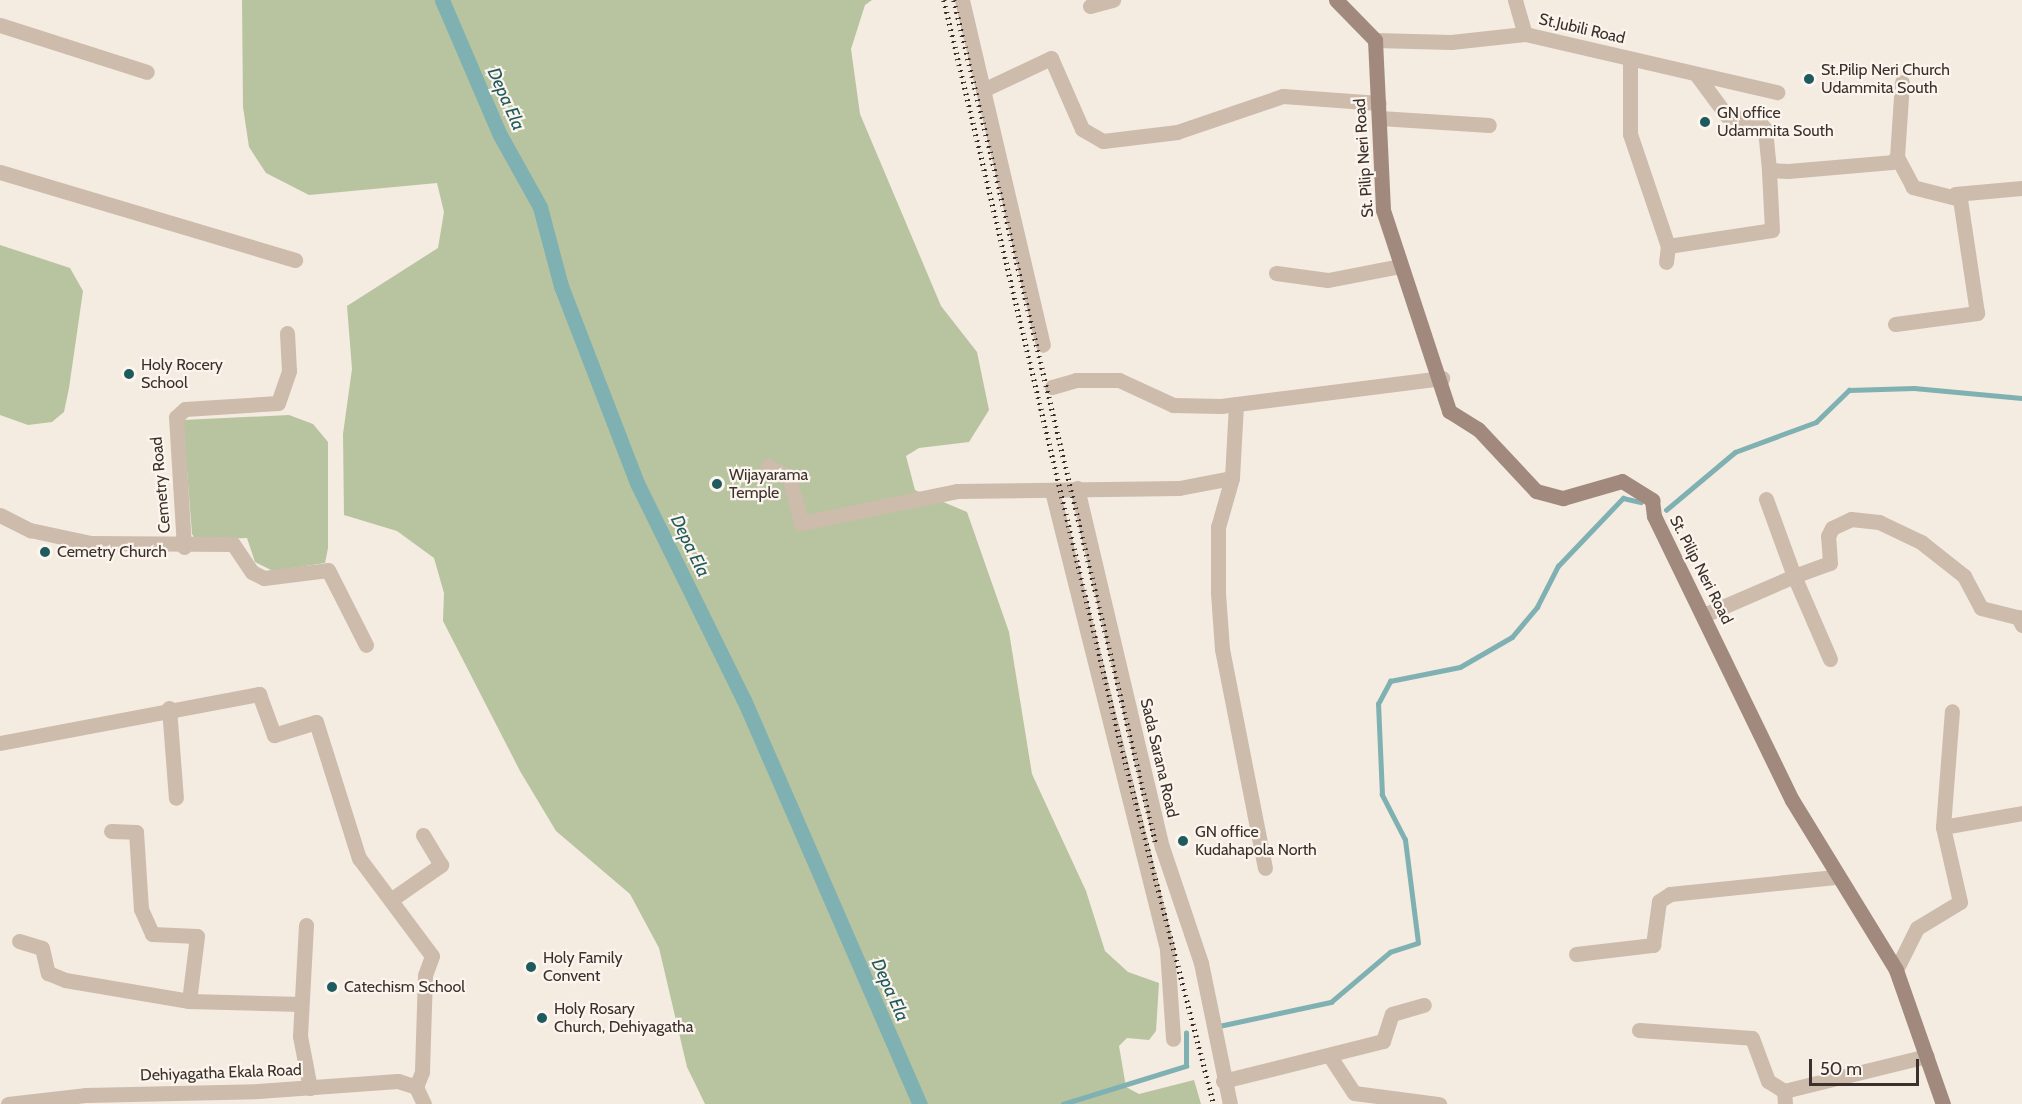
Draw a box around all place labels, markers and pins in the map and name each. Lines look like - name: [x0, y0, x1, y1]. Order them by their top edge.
- place label: St.Pilip Neri Church Udammita South: [1821, 60, 1950, 98]
- marker: St.Pilip Neri Church Udammita South: [1802, 72, 1816, 86]
- place label: GN office Udammita South: [1717, 103, 1834, 141]
- marker: GN office Udammita South: [1698, 115, 1712, 129]
- place label: Holy Rocery School: [141, 355, 223, 393]
- marker: Holy Rocery School: [122, 367, 136, 381]
- place label: Wijayarama Temple: [729, 465, 808, 503]
- marker: Wijayarama Temple: [710, 477, 724, 491]
- place label: Cemetry Church: [57, 542, 167, 562]
- marker: Cemetry Church: [38, 545, 52, 559]
- place label: GN office Kudahapola North: [1195, 822, 1317, 860]
- marker: GN office Kudahapola North: [1176, 834, 1190, 848]
- place label: Holy Family Convent: [543, 948, 623, 986]
- marker: Holy Family Convent: [524, 960, 538, 974]
- place label: Catechism School: [344, 977, 465, 997]
- marker: Catechism School: [325, 980, 339, 994]
- place label: Holy Rosary Church, Dehiyagatha: [554, 999, 693, 1037]
- marker: Holy Rosary Church, Dehiyagatha: [535, 1011, 549, 1025]

